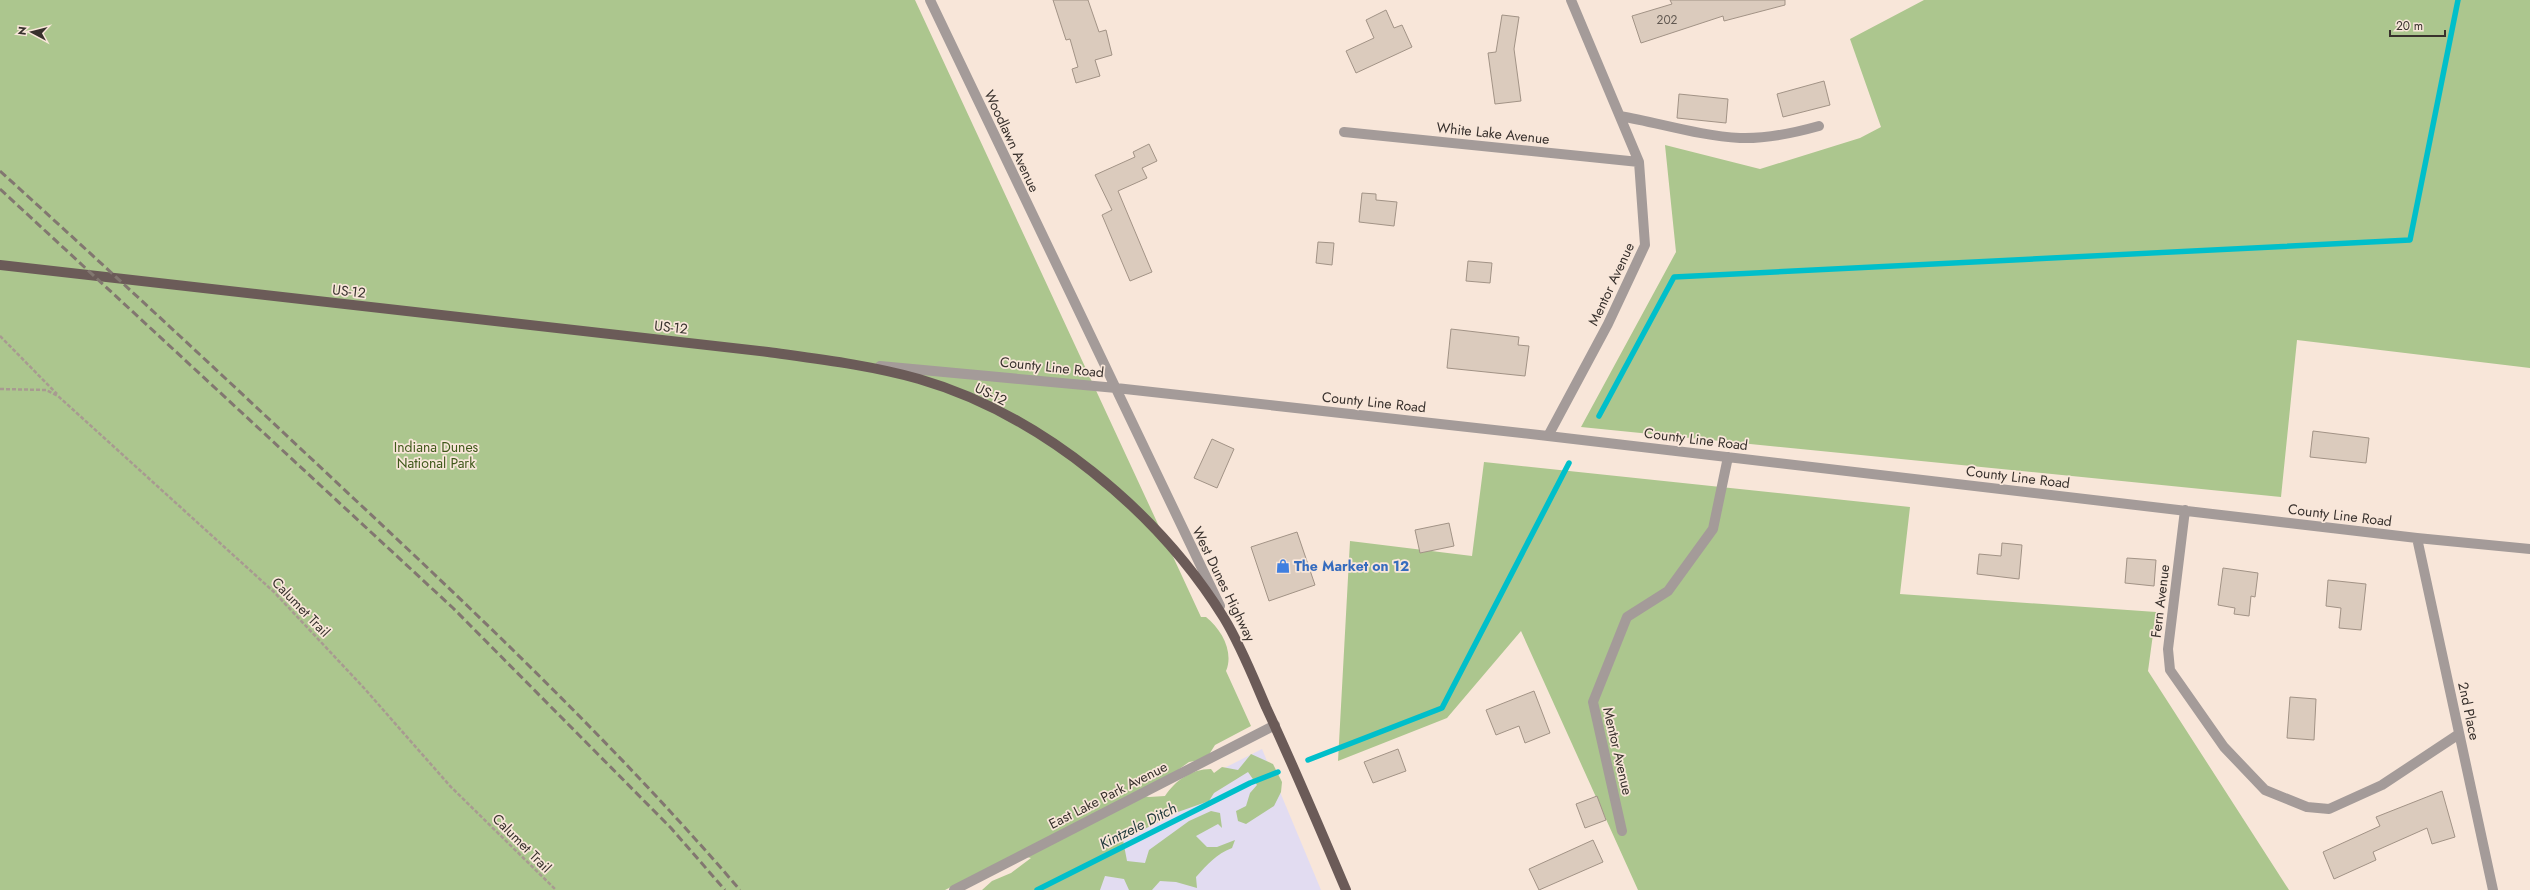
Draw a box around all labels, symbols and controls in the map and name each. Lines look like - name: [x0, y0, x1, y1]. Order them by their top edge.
- house number: 202: [1657, 11, 1678, 29]
- north arrow: [12, 12, 52, 52]
- scale bar: [2390, 12, 2445, 38]
- text: 20 m: [2396, 17, 2423, 35]
- text: N: [14, 25, 31, 36]
- street label: Woodlawn Avenue: [980, 87, 1044, 195]
- street label: White Lake Avenue: [1435, 117, 1551, 149]
- street label: Mentor Avenue: [1583, 239, 1639, 329]
- street label: US-12: [331, 279, 367, 303]
- street label: US-12: [653, 315, 689, 339]
- street label: County Line Road: [999, 352, 1105, 382]
- street label: US-12: [971, 378, 1011, 410]
- street label: County Line Road: [1321, 387, 1427, 417]
- street label: County Line Road: [1643, 423, 1749, 455]
- park label: Indiana Dunes National Park: [394, 437, 479, 473]
- street label: County Line Road: [1965, 461, 2071, 493]
- street label: County Line Road: [2287, 499, 2393, 531]
- street label: West Dunes Highway: [1187, 523, 1261, 646]
- place label: The Market on 12: [1294, 556, 1409, 576]
- shop icon: The Market on 12: [1275, 558, 1291, 574]
- street label: Fern Avenue: [2146, 563, 2174, 639]
- street label: Calumet Trail: [267, 573, 335, 641]
- street label: 2nd Place: [2453, 680, 2485, 742]
- street label: Mentor Avenue: [1598, 705, 1638, 797]
- street label: East Lake Park Avenue: [1045, 756, 1171, 834]
- water label: Kintzele Ditch: [1095, 797, 1181, 855]
- street label: Calumet Trail: [488, 809, 556, 877]

